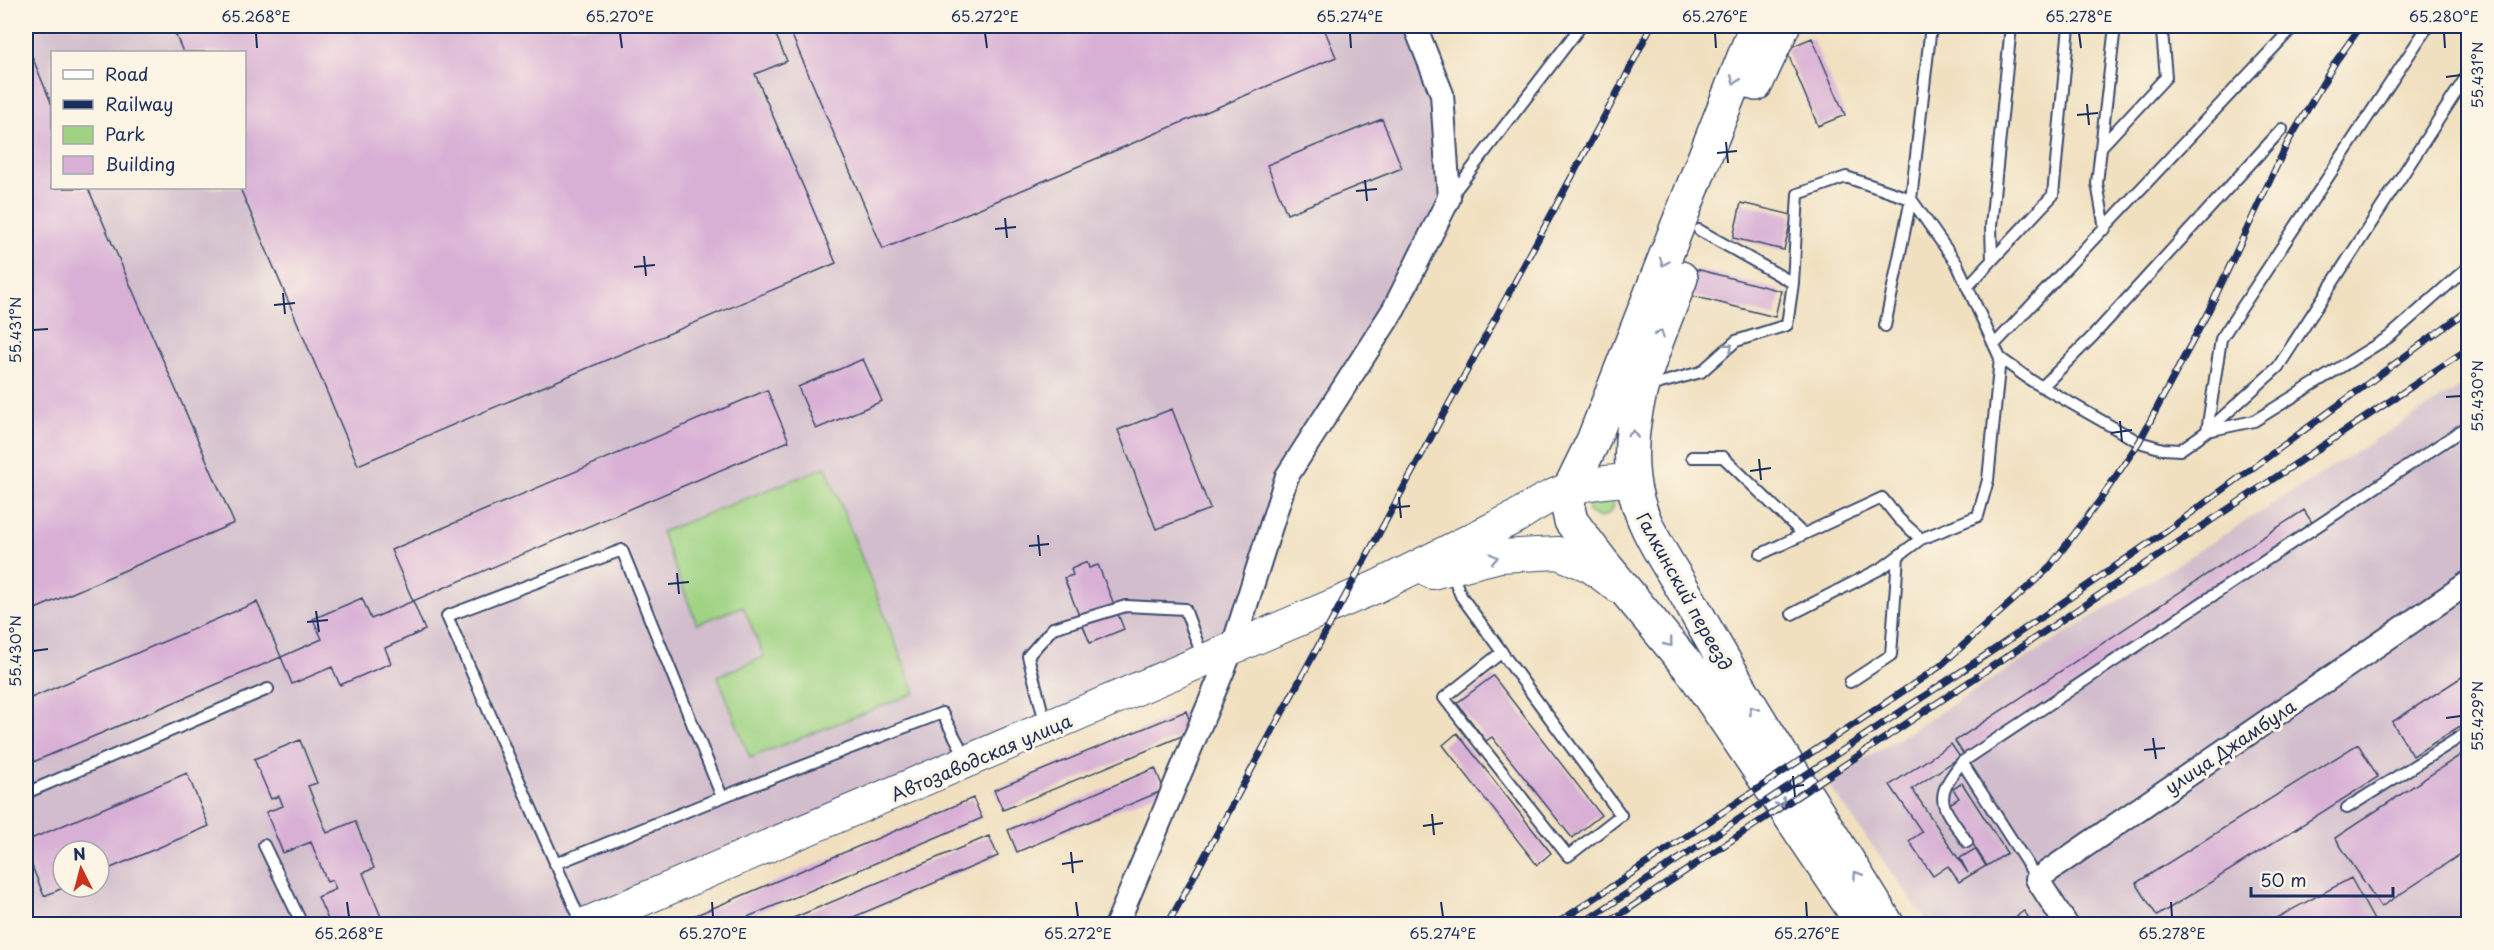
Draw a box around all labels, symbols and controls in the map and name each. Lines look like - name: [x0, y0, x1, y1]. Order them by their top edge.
- text: 65.268°E: [221, 4, 291, 27]
- text: 65.270°E: [586, 4, 654, 27]
- text: 65.272°E: [951, 4, 1019, 27]
- text: 65.274°E: [1317, 4, 1383, 27]
- text: 65.276°E: [1682, 4, 1748, 27]
- text: 65.278°E: [2045, 4, 2113, 27]
- text: 65.280°E: [2409, 4, 2479, 27]
- text: 55.431°N: [2465, 42, 2488, 108]
- legend: [51, 51, 246, 189]
- text: Road: [105, 60, 149, 87]
- one-way arrow: [1730, 74, 1742, 85]
- text: Railway: [105, 90, 173, 117]
- text: Park: [105, 120, 145, 147]
- text: Building: [105, 150, 175, 177]
- one-way arrow: [1659, 255, 1671, 266]
- text: 55.431°N: [3, 297, 26, 363]
- one-way arrow: [1653, 329, 1666, 340]
- one-way arrow: [1722, 344, 1733, 355]
- text: 55.430°N: [2465, 360, 2488, 432]
- one-way arrow: [1627, 429, 1639, 439]
- street label: Галкинский переезд: [1630, 507, 1740, 675]
- one-way arrow: [1489, 552, 1499, 565]
- text: 55.430°N: [3, 615, 26, 687]
- one-way arrow: [1662, 636, 1673, 647]
- text: 55.429°N: [2465, 681, 2488, 751]
- street label: улица Джамбула: [2159, 692, 2302, 800]
- one-way arrow: [1749, 705, 1760, 716]
- street label: Автозаводская улица: [886, 706, 1076, 807]
- one-way arrow: [1774, 796, 1785, 807]
- north arrow: [51, 839, 111, 899]
- text: N: [72, 840, 87, 866]
- scale bar: [2251, 860, 2394, 898]
- text: 50 m: [2260, 866, 2307, 893]
- one-way arrow: [1852, 871, 1864, 881]
- text: 65.268°E: [314, 921, 384, 944]
- text: 65.270°E: [679, 921, 747, 944]
- text: 65.272°E: [1044, 921, 1112, 944]
- text: 65.274°E: [1410, 921, 1476, 944]
- text: 65.276°E: [1774, 921, 1840, 944]
- text: 65.278°E: [2138, 921, 2206, 944]

